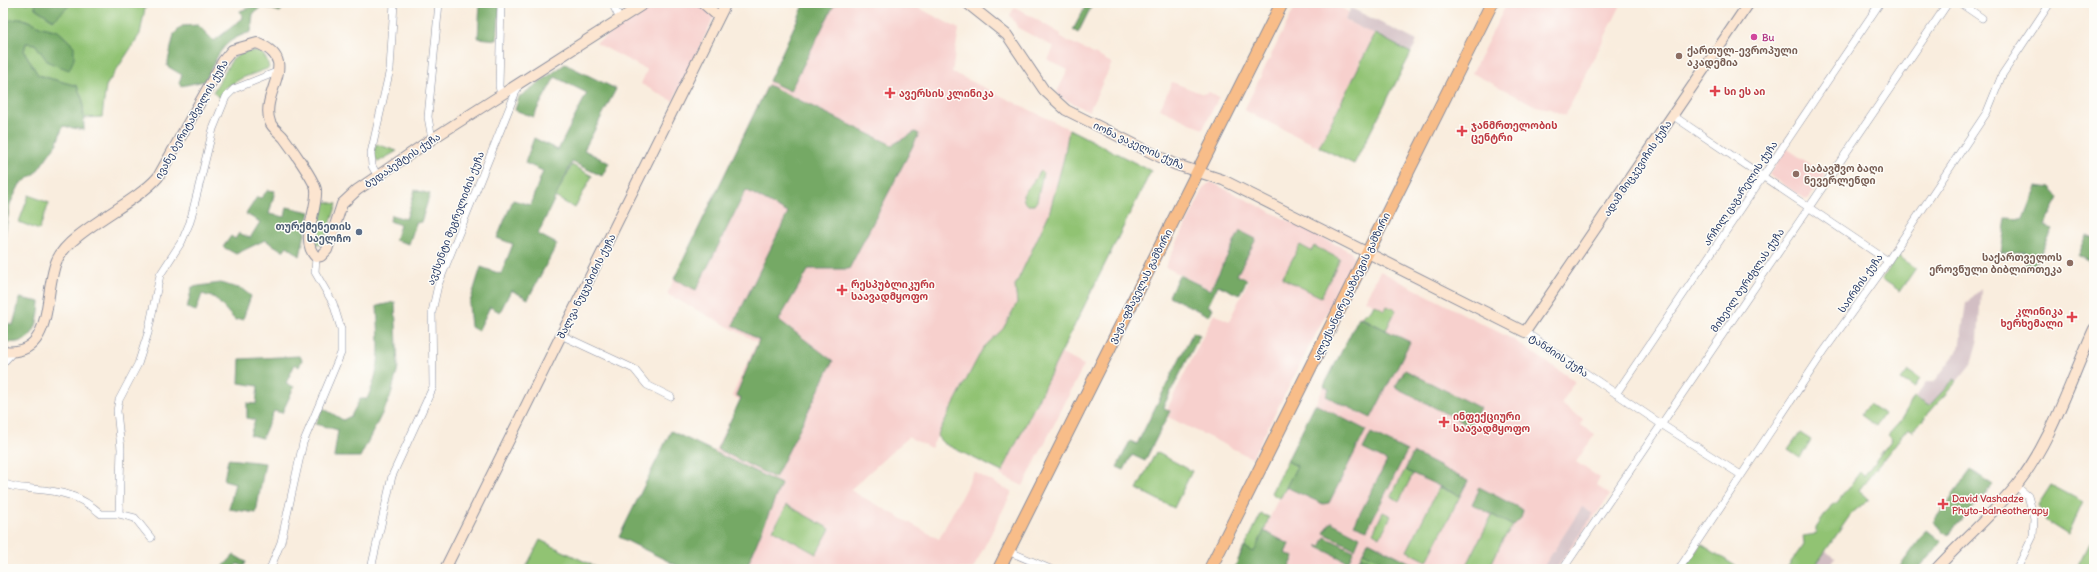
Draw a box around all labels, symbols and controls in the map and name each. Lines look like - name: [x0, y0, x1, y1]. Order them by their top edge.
- place label: Bu: [1762, 31, 1775, 44]
- marker: Bu: [1749, 32, 1759, 42]
- place label: ქართულ-ევროპული აკადემია: [1687, 44, 1798, 69]
- marker: ქართულ-ევროპული აკადემია: [1674, 51, 1684, 61]
- street label: ივანე ბერიტაშვილის ქუჩა: [152, 57, 231, 181]
- marker: სი ეს აი: [1709, 85, 1721, 97]
- place label: სი ეს აი: [1724, 85, 1765, 98]
- marker: ავერსის კლინიკა: [884, 87, 896, 99]
- place label: ავერსის კლინიკა: [899, 87, 994, 100]
- street label: ადამ მიცკევიჩის ქუჩა: [1600, 118, 1674, 219]
- street label: იონა ვაკელის ქუჩა: [1091, 119, 1186, 172]
- place label: ჯანმრთელობის ცენტრი: [1471, 119, 1557, 144]
- marker: ჯანმრთელობის ცენტრი: [1456, 125, 1468, 137]
- street label: ბუდაპეშტის ქუჩა: [362, 130, 443, 191]
- street label: არჩილ ცაგარელის ქუჩა: [1700, 138, 1780, 248]
- street label: ავქსენტი მეგრელიძის ქუჩა: [424, 150, 487, 287]
- place label: საბავშვო ბაღი ნევერლენდი: [1804, 162, 1884, 187]
- marker: საბავშვო ბაღი ნევერლენდი: [1791, 169, 1801, 179]
- street label: ალექსანდრე ყაზბეგის გამზირი: [1310, 210, 1393, 362]
- place label: თურქმენეთის საელჩო: [275, 220, 351, 245]
- street label: მიხეილ ბურძგლას ქუჩა: [1708, 226, 1787, 335]
- marker: თურქმენეთის საელჩო: [354, 227, 364, 237]
- street label: ვაჟა-ფშაველას გამზირი: [1106, 227, 1175, 346]
- street label: შალვა ნუცუბიძის ქუჩა: [554, 232, 619, 341]
- street label: საირმის ქუჩა: [1835, 251, 1885, 315]
- place label: საქართველოს ეროვნული ბიბლიოთეკა: [1929, 251, 2062, 276]
- marker: საქართველოს ეროვნული ბიბლიოთეკა: [2065, 258, 2075, 268]
- place label: რესპუბლიკური საავადმყოფო: [851, 278, 935, 303]
- marker: რესპუბლიკური საავადმყოფო: [836, 284, 848, 296]
- place label: კლინიკა ხერხემალი: [2001, 305, 2063, 330]
- marker: კლინიკა ხერხემალი: [2066, 311, 2078, 323]
- street label: ტანძიის ქუჩა: [1527, 331, 1591, 380]
- place label: ინფექციური საავადმყოფო: [1453, 410, 1531, 435]
- marker: ინფექციური საავადმყოფო: [1438, 416, 1450, 428]
- place label: David Vashadze Phyto-balneotherapy: [1952, 492, 2049, 517]
- marker: David Vashadze Phyto-balneotherapy: [1937, 498, 1949, 510]

